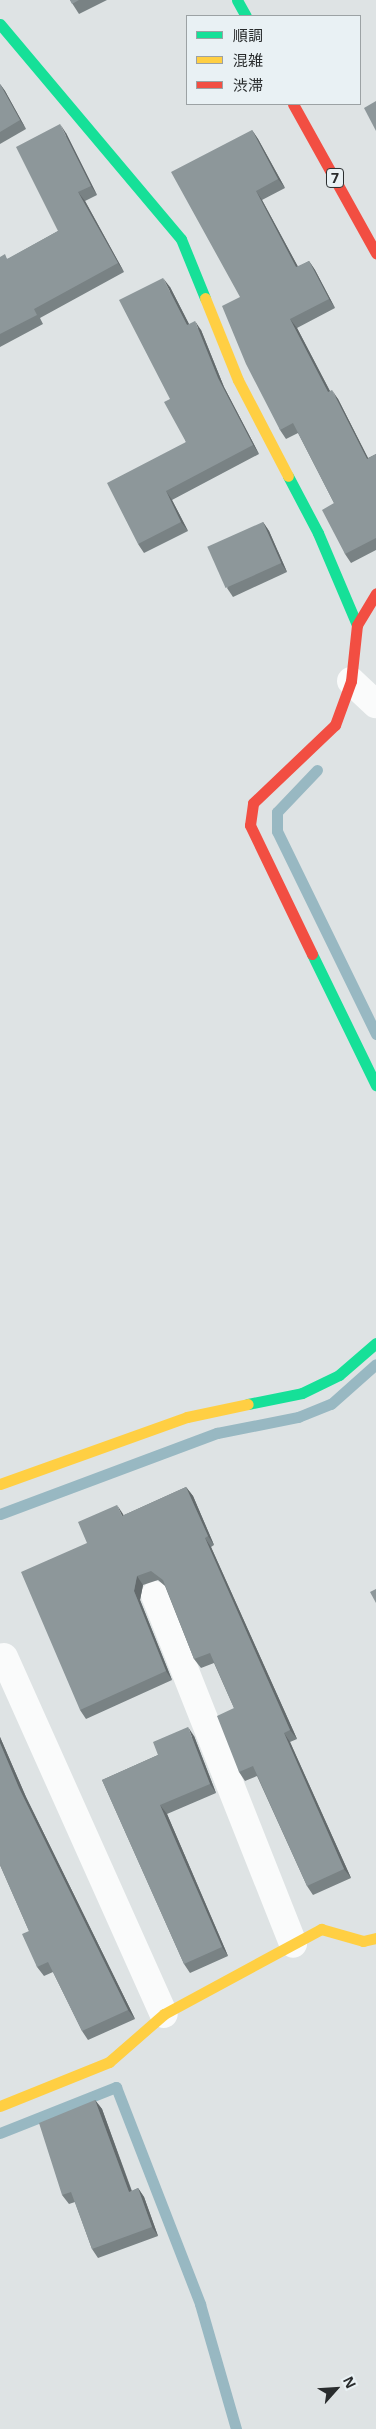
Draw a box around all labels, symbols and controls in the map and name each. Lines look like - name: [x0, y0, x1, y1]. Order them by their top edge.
- legend: [186, 15, 361, 105]
- text: 順調: [233, 25, 263, 45]
- text: 混雑: [233, 50, 263, 70]
- text: 渋滞: [233, 75, 263, 95]
- road number: 7: [325, 167, 345, 190]
- north arrow: [311, 2364, 361, 2414]
- text: N: [339, 2373, 361, 2391]

